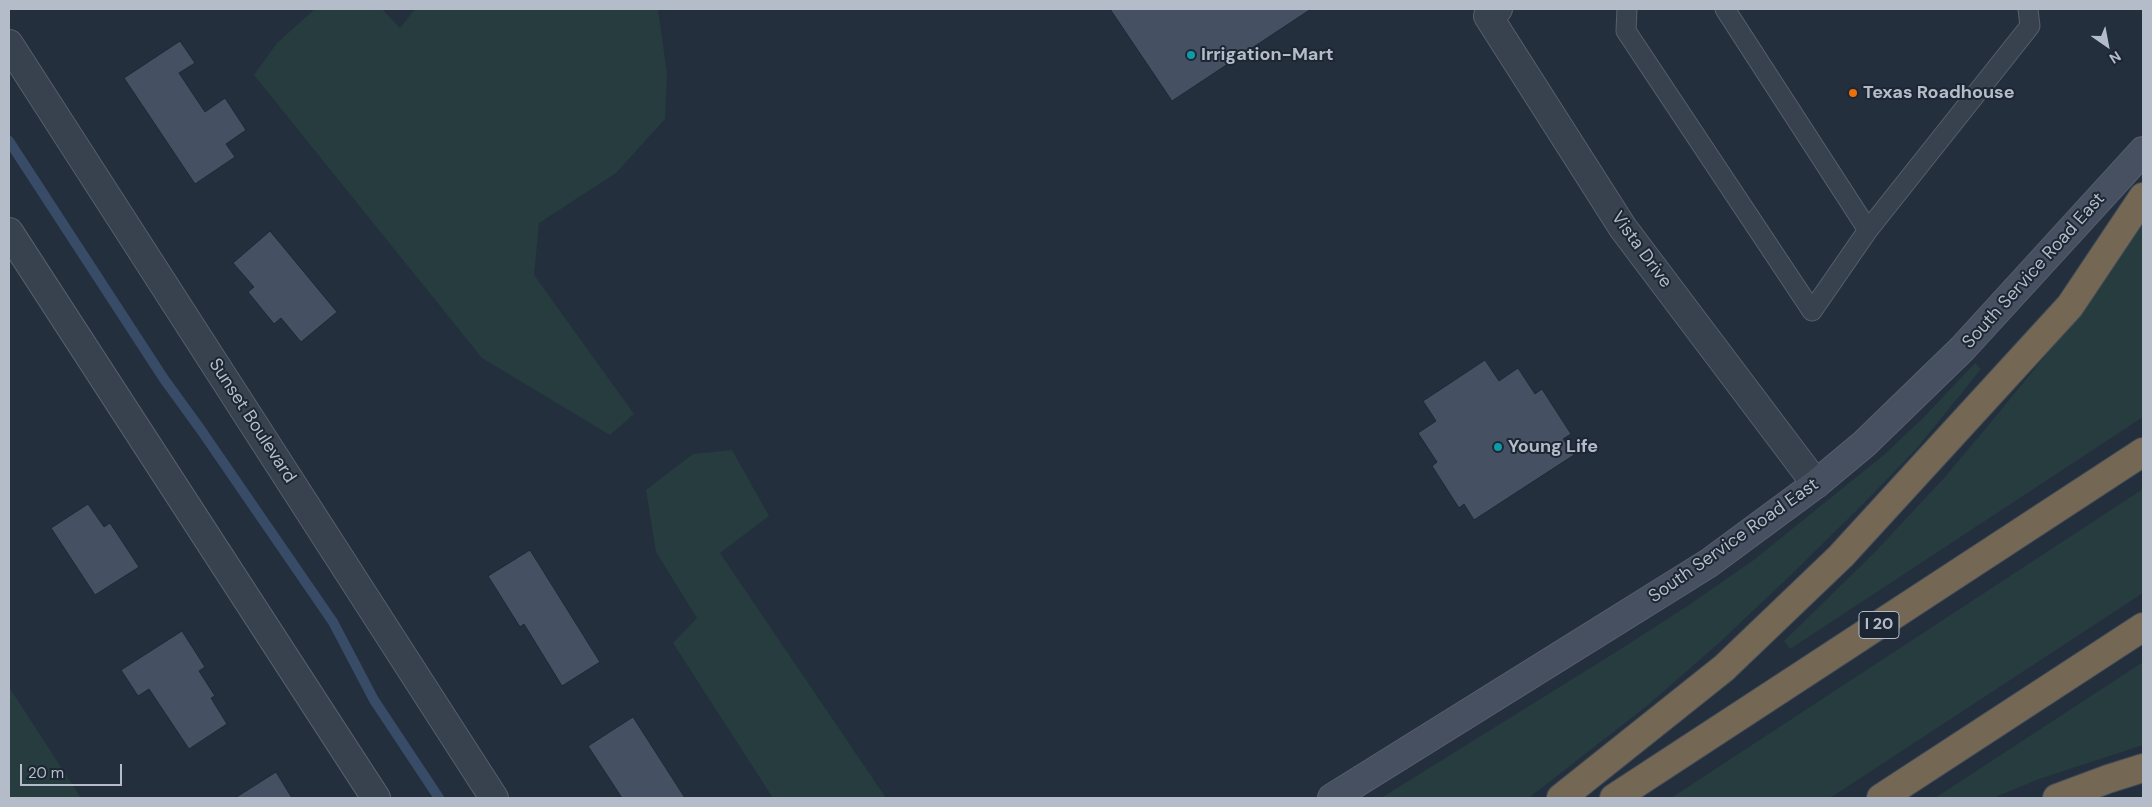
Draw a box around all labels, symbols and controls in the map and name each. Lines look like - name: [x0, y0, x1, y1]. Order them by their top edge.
- north arrow: [2082, 20, 2132, 70]
- place label: Irrigation-Mart: [1201, 44, 1334, 66]
- text: N: [2106, 47, 2124, 68]
- marker: Irrigation-Mart: [1185, 49, 1197, 61]
- place label: Texas Roadhouse: [1863, 82, 2014, 104]
- marker: Texas Roadhouse: [1847, 87, 1859, 99]
- street label: South Service Road East: [1958, 189, 2110, 353]
- street label: Vista Drive: [1606, 208, 1676, 292]
- street label: Sunset Boulevard: [204, 355, 300, 487]
- place label: Young Life: [1508, 436, 1598, 458]
- marker: Young Life: [1492, 441, 1504, 453]
- street label: South Service Road East: [1645, 474, 1823, 608]
- road number: I 20: [1859, 612, 1899, 638]
- scale bar: [22, 754, 125, 786]
- text: 20 m: [28, 763, 64, 783]

